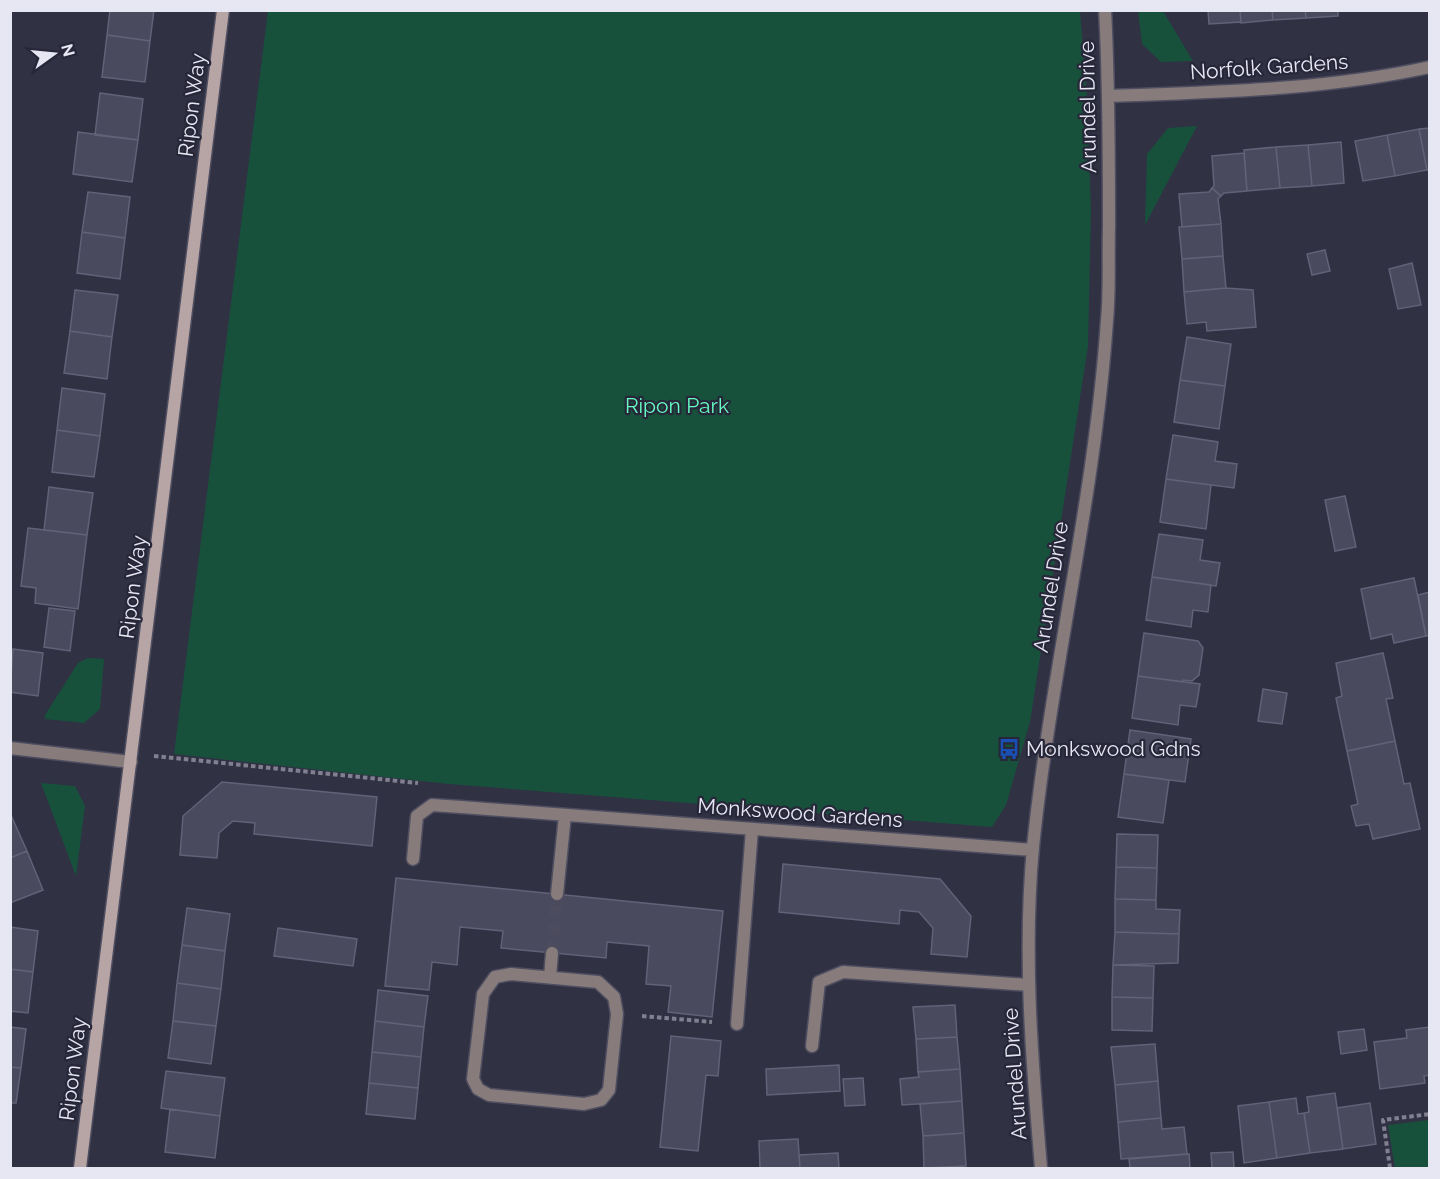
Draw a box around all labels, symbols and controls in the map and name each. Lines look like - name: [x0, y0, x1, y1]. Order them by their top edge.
- north arrow: [24, 24, 84, 84]
- street label: Arundel Drive: [1074, 41, 1101, 173]
- text: N: [57, 42, 79, 59]
- street label: Norfolk Gardens: [1189, 49, 1349, 85]
- street label: Ripon Way: [173, 52, 210, 158]
- park label: Ripon Park: [625, 393, 729, 418]
- street label: Arundel Drive: [1028, 520, 1073, 654]
- street label: Ripon Way: [114, 534, 151, 640]
- place label: Monkswood Gdns: [1026, 736, 1201, 761]
- bus stop icon: Monkswood Gdns: [997, 737, 1021, 761]
- street label: Monkswood Gardens: [697, 793, 903, 832]
- street label: Arundel Drive: [997, 1007, 1032, 1141]
- street label: Ripon Way: [54, 1016, 91, 1122]

